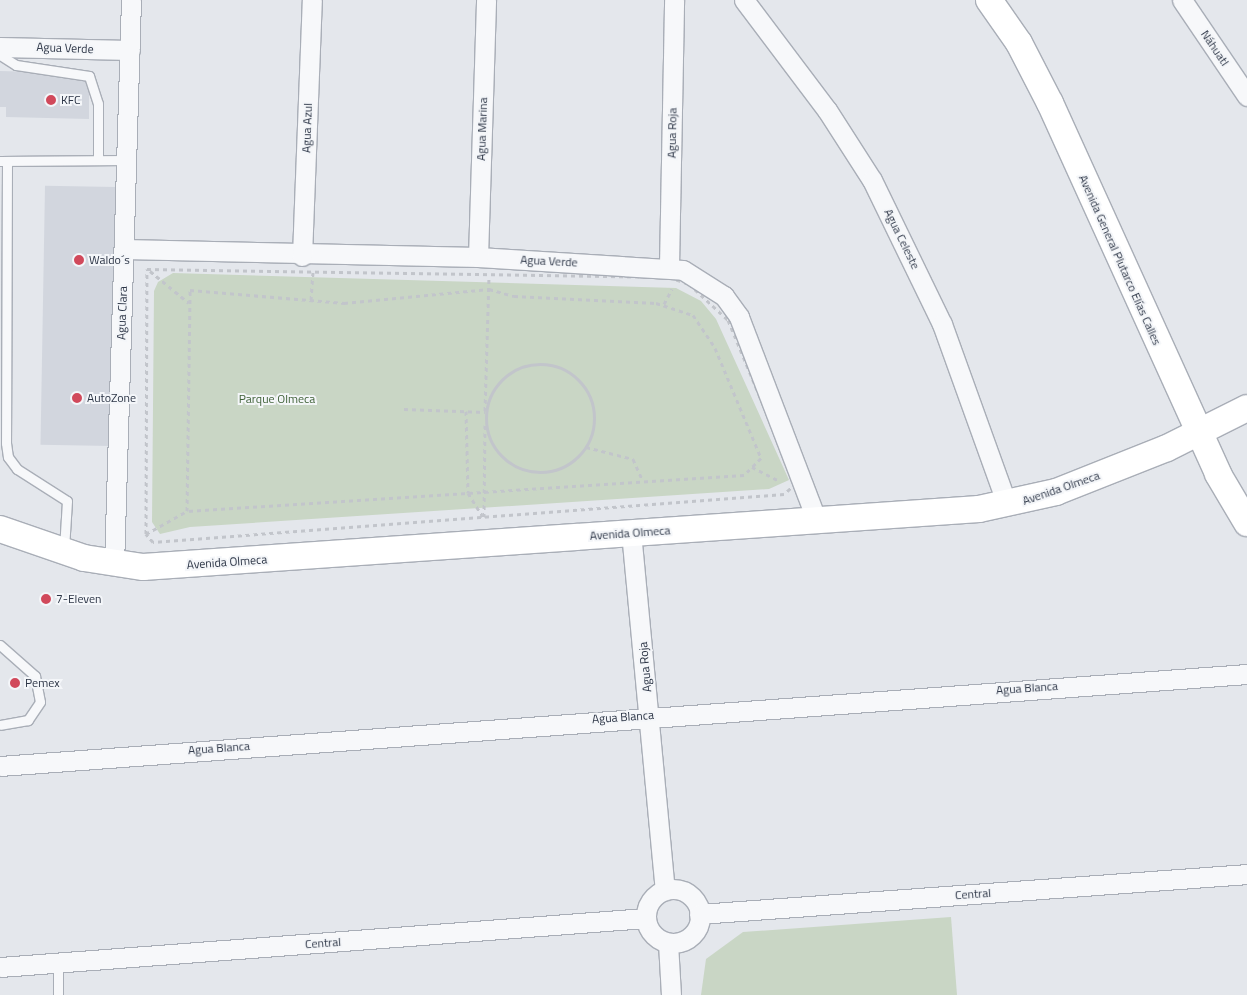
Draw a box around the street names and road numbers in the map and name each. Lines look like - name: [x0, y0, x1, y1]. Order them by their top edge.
- street label: Náhuatl: [1198, 27, 1232, 69]
- street label: Agua Verde: [36, 40, 94, 56]
- street label: Agua Marina: [474, 97, 490, 161]
- street label: Agua Azul: [299, 103, 315, 153]
- street label: Agua Roja: [664, 108, 680, 158]
- street label: Avenida General Plutarco Elías Calles: [1076, 173, 1164, 347]
- street label: Agua Celeste: [881, 206, 923, 272]
- street label: Agua Verde: [520, 252, 578, 270]
- street label: Agua Clara: [114, 286, 130, 340]
- street label: Avenida Olmeca: [1020, 468, 1102, 508]
- street label: Avenida Olmeca: [589, 523, 671, 543]
- street label: Avenida Olmeca: [186, 552, 268, 572]
- street label: Agua Roja: [636, 641, 654, 693]
- street label: Agua Blanca: [996, 679, 1058, 697]
- street label: Agua Blanca: [592, 708, 654, 726]
- street label: Agua Blanca: [188, 739, 250, 757]
- street label: Central: [955, 886, 991, 902]
- street label: Central: [305, 935, 341, 951]

